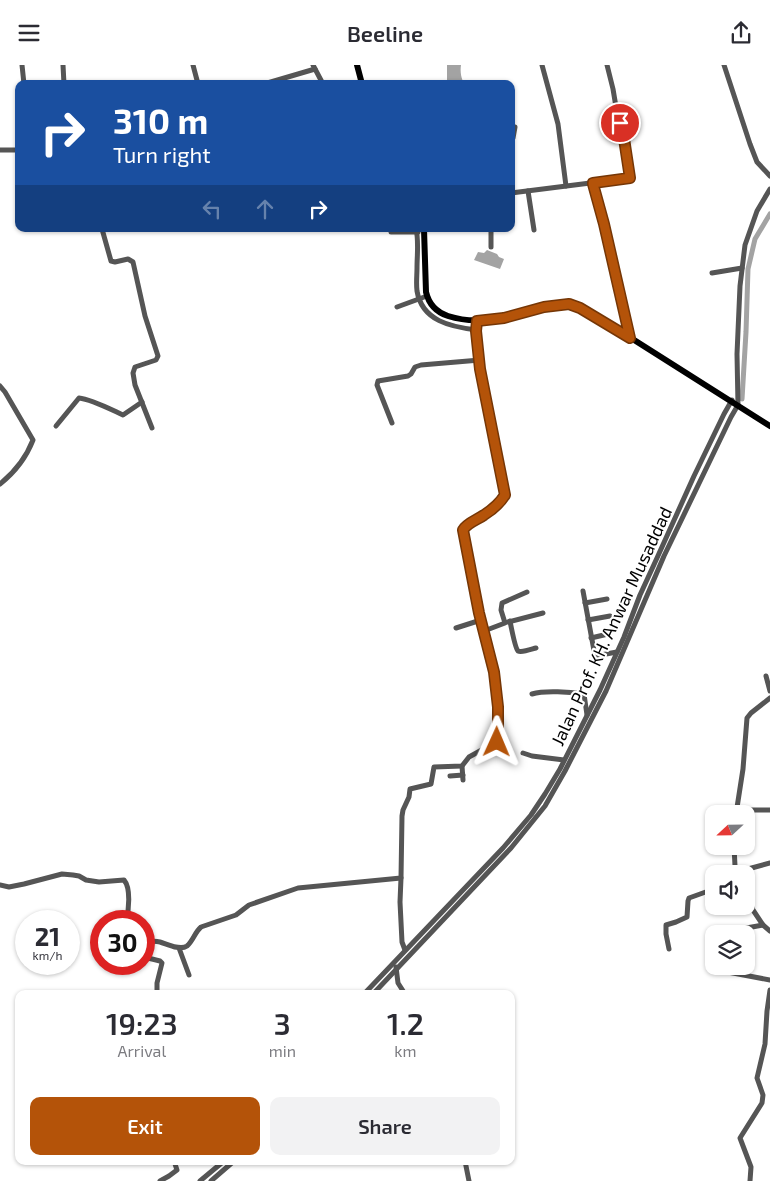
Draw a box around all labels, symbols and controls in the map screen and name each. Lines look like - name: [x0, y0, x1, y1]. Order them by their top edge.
- icon: menu: [15, 19, 43, 47]
- icon: share: [727, 19, 755, 47]
- text: Beeline: [347, 20, 423, 46]
- text: 310 m: [113, 99, 208, 141]
- icon: right: [30, 100, 95, 165]
- pin: [599, 102, 641, 144]
- icon: arrive: [606, 109, 634, 137]
- text: Turn right: [113, 141, 211, 167]
- icon: left: [198, 195, 226, 223]
- icon: ahead: [251, 195, 279, 223]
- icon: right: [304, 195, 332, 223]
- street label: Jalan Prof. KH. Anwar Musaddad: [546, 503, 676, 749]
- position arrow: [470, 715, 522, 767]
- north arrow: [705, 805, 755, 855]
- map controls: [705, 805, 755, 975]
- button: sound: [705, 865, 755, 915]
- speed limit sign: 30: [90, 910, 155, 975]
- text: 21: [35, 921, 60, 951]
- button: layers: [705, 925, 755, 975]
- text: km/h: [33, 948, 62, 962]
- text: 19:23: [106, 1005, 178, 1041]
- text: 3: [274, 1005, 291, 1041]
- text: 1.2: [387, 1005, 424, 1041]
- text: Arrival: [117, 1041, 166, 1060]
- text: min: [269, 1041, 296, 1060]
- text: km: [394, 1041, 417, 1060]
- button: Exit: [30, 1097, 260, 1155]
- button: Share: [270, 1097, 500, 1155]

